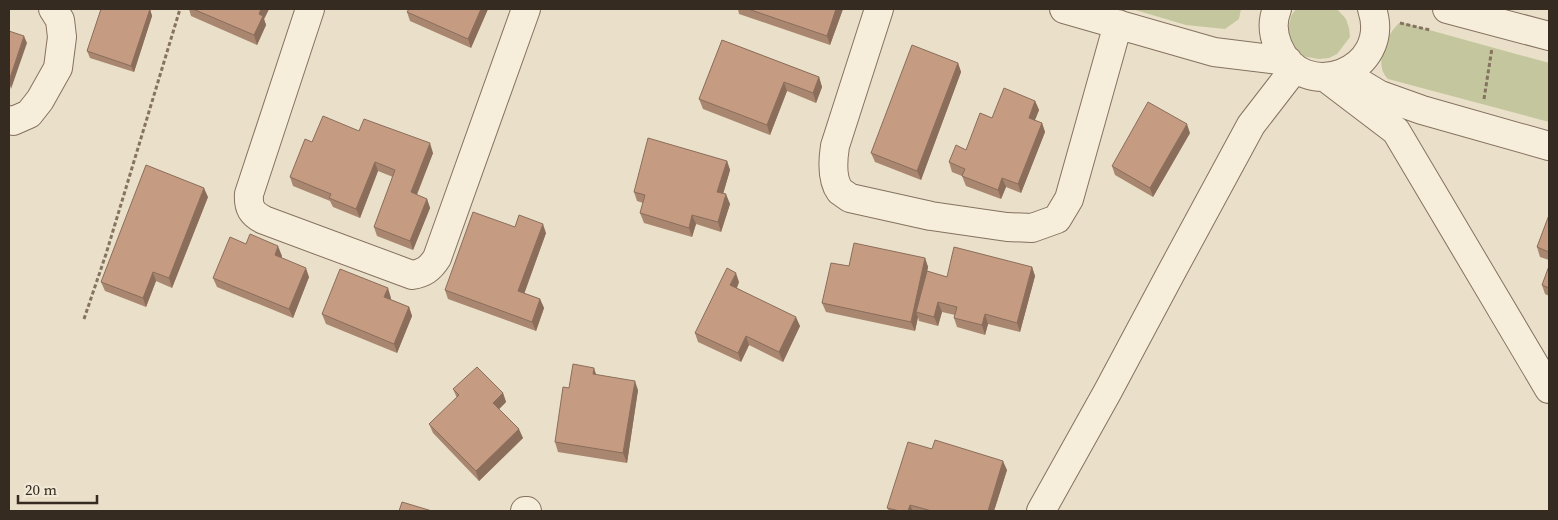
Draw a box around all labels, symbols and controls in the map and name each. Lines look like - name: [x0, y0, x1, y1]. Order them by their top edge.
- scale bar: [18, 472, 96, 504]
- text: 20 m: [25, 479, 57, 500]

